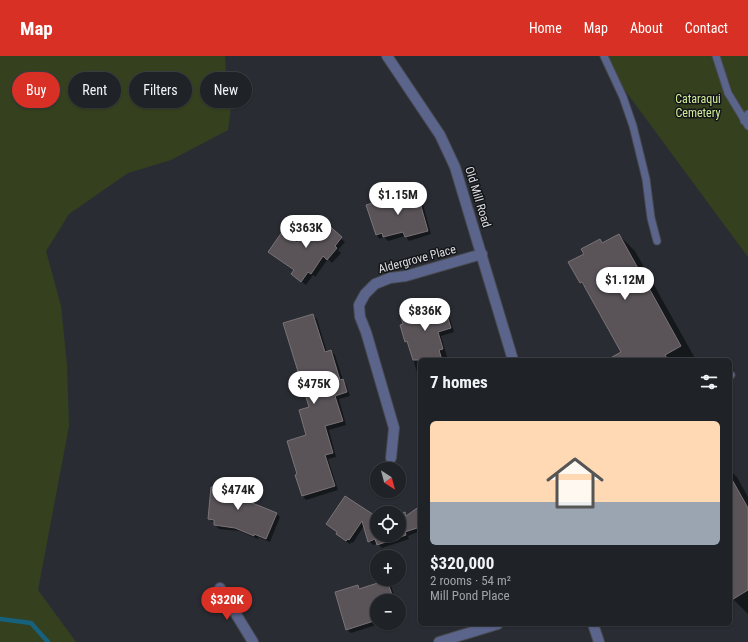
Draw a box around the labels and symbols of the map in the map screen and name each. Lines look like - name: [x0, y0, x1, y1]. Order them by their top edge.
- park label: Cataraqui Cemetery: [675, 92, 721, 120]
- street label: Old Mill Road: [462, 165, 494, 229]
- pin: $1.15M: [365, 182, 431, 216]
- pin: $363K: [278, 215, 334, 249]
- street label: Aldergrove Place: [377, 242, 458, 276]
- pin: $1.12M: [592, 267, 658, 301]
- pin: $836K: [397, 298, 453, 332]
- pin: $475K: [286, 371, 342, 405]
- north arrow: [370, 462, 406, 498]
- pin: $474K: [210, 477, 266, 511]
- pin: $320K: [199, 587, 255, 621]

